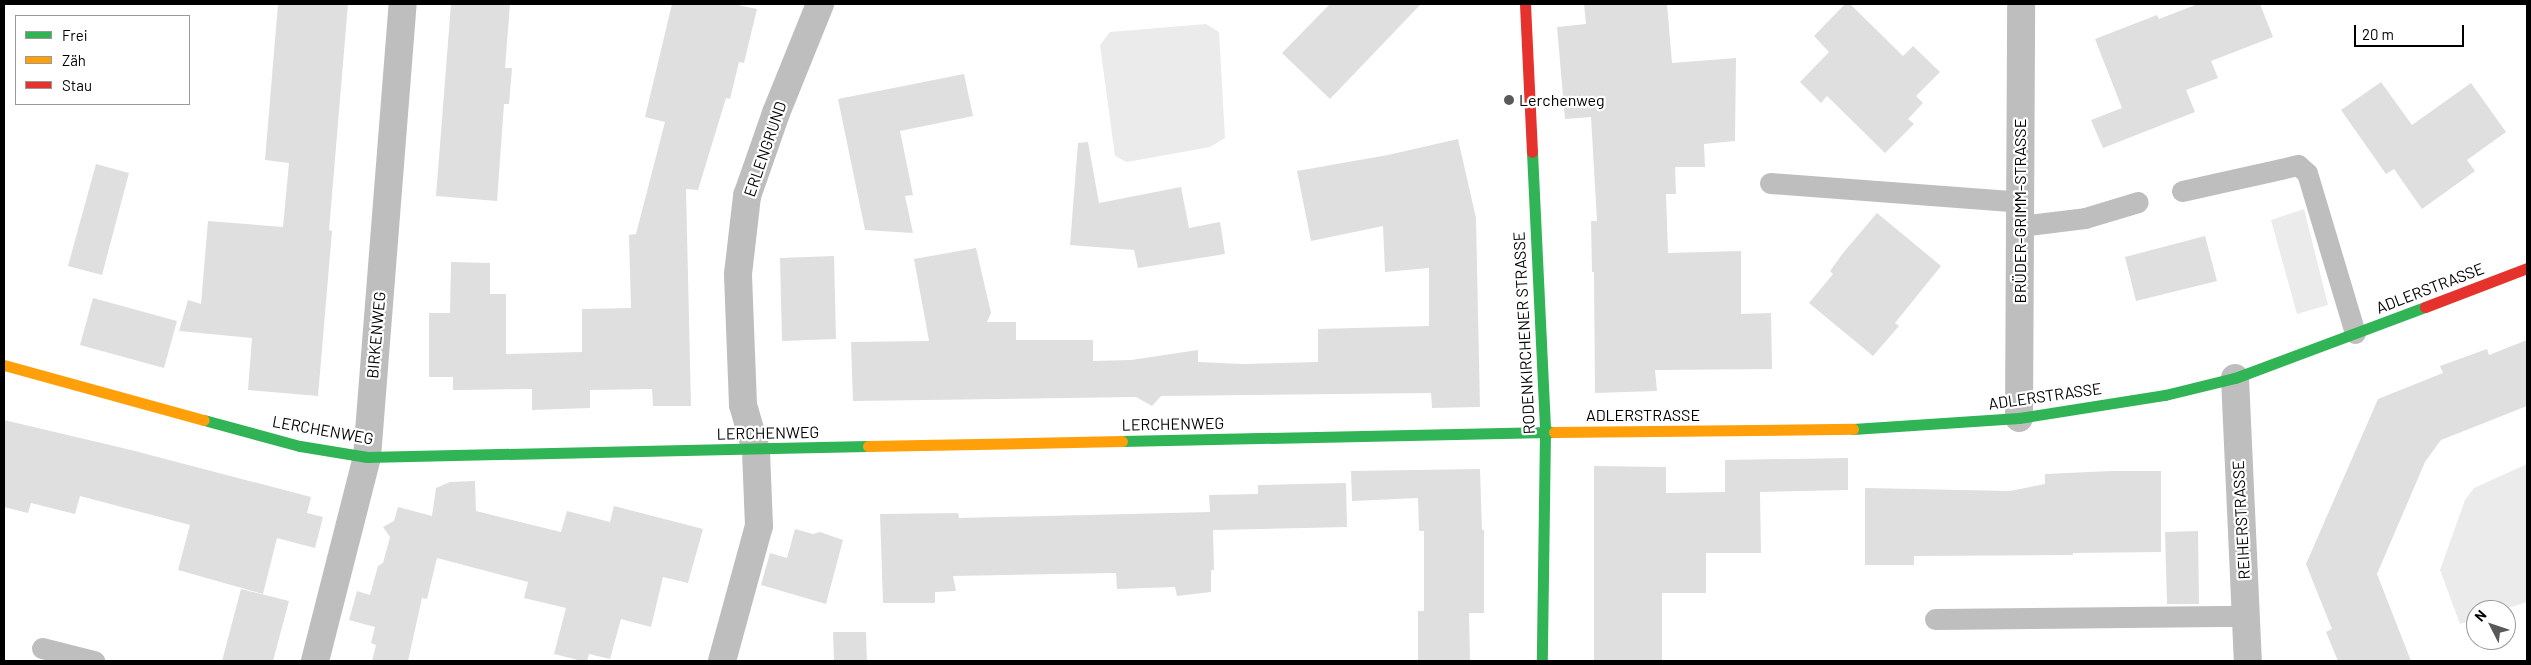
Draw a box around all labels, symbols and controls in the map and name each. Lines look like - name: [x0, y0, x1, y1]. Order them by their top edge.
- legend: [15, 15, 190, 105]
- scale bar: [2356, 15, 2466, 47]
- text: 20 m: [2362, 25, 2394, 43]
- text: Frei: [62, 26, 88, 44]
- text: Zäh: [62, 51, 86, 69]
- text: Stau: [62, 76, 92, 94]
- place label: Lerchenweg: [1519, 90, 1605, 110]
- marker: Lerchenweg: [1503, 94, 1515, 106]
- street label: ERLENGRUND: [740, 99, 790, 199]
- street label: BRÜDER-GRIMM-STRASSE: [2010, 119, 2030, 303]
- street label: RODENKIRCHENER STRASSE: [1509, 231, 1539, 435]
- street label: ADLERSTRASSE: [2373, 259, 2487, 317]
- street label: BIRKENWEG: [363, 291, 389, 379]
- street label: ADLERSTRASSE: [1987, 379, 2103, 413]
- street label: ADLERSTRASSE: [1586, 405, 1700, 425]
- street label: LERCHENWEG: [271, 412, 375, 448]
- street label: LERCHENWEG: [1122, 414, 1224, 434]
- street label: LERCHENWEG: [717, 423, 819, 443]
- street label: REIHERSTRASSE: [2228, 460, 2254, 580]
- north arrow: [2466, 600, 2516, 650]
- text: N: [2471, 606, 2490, 625]

